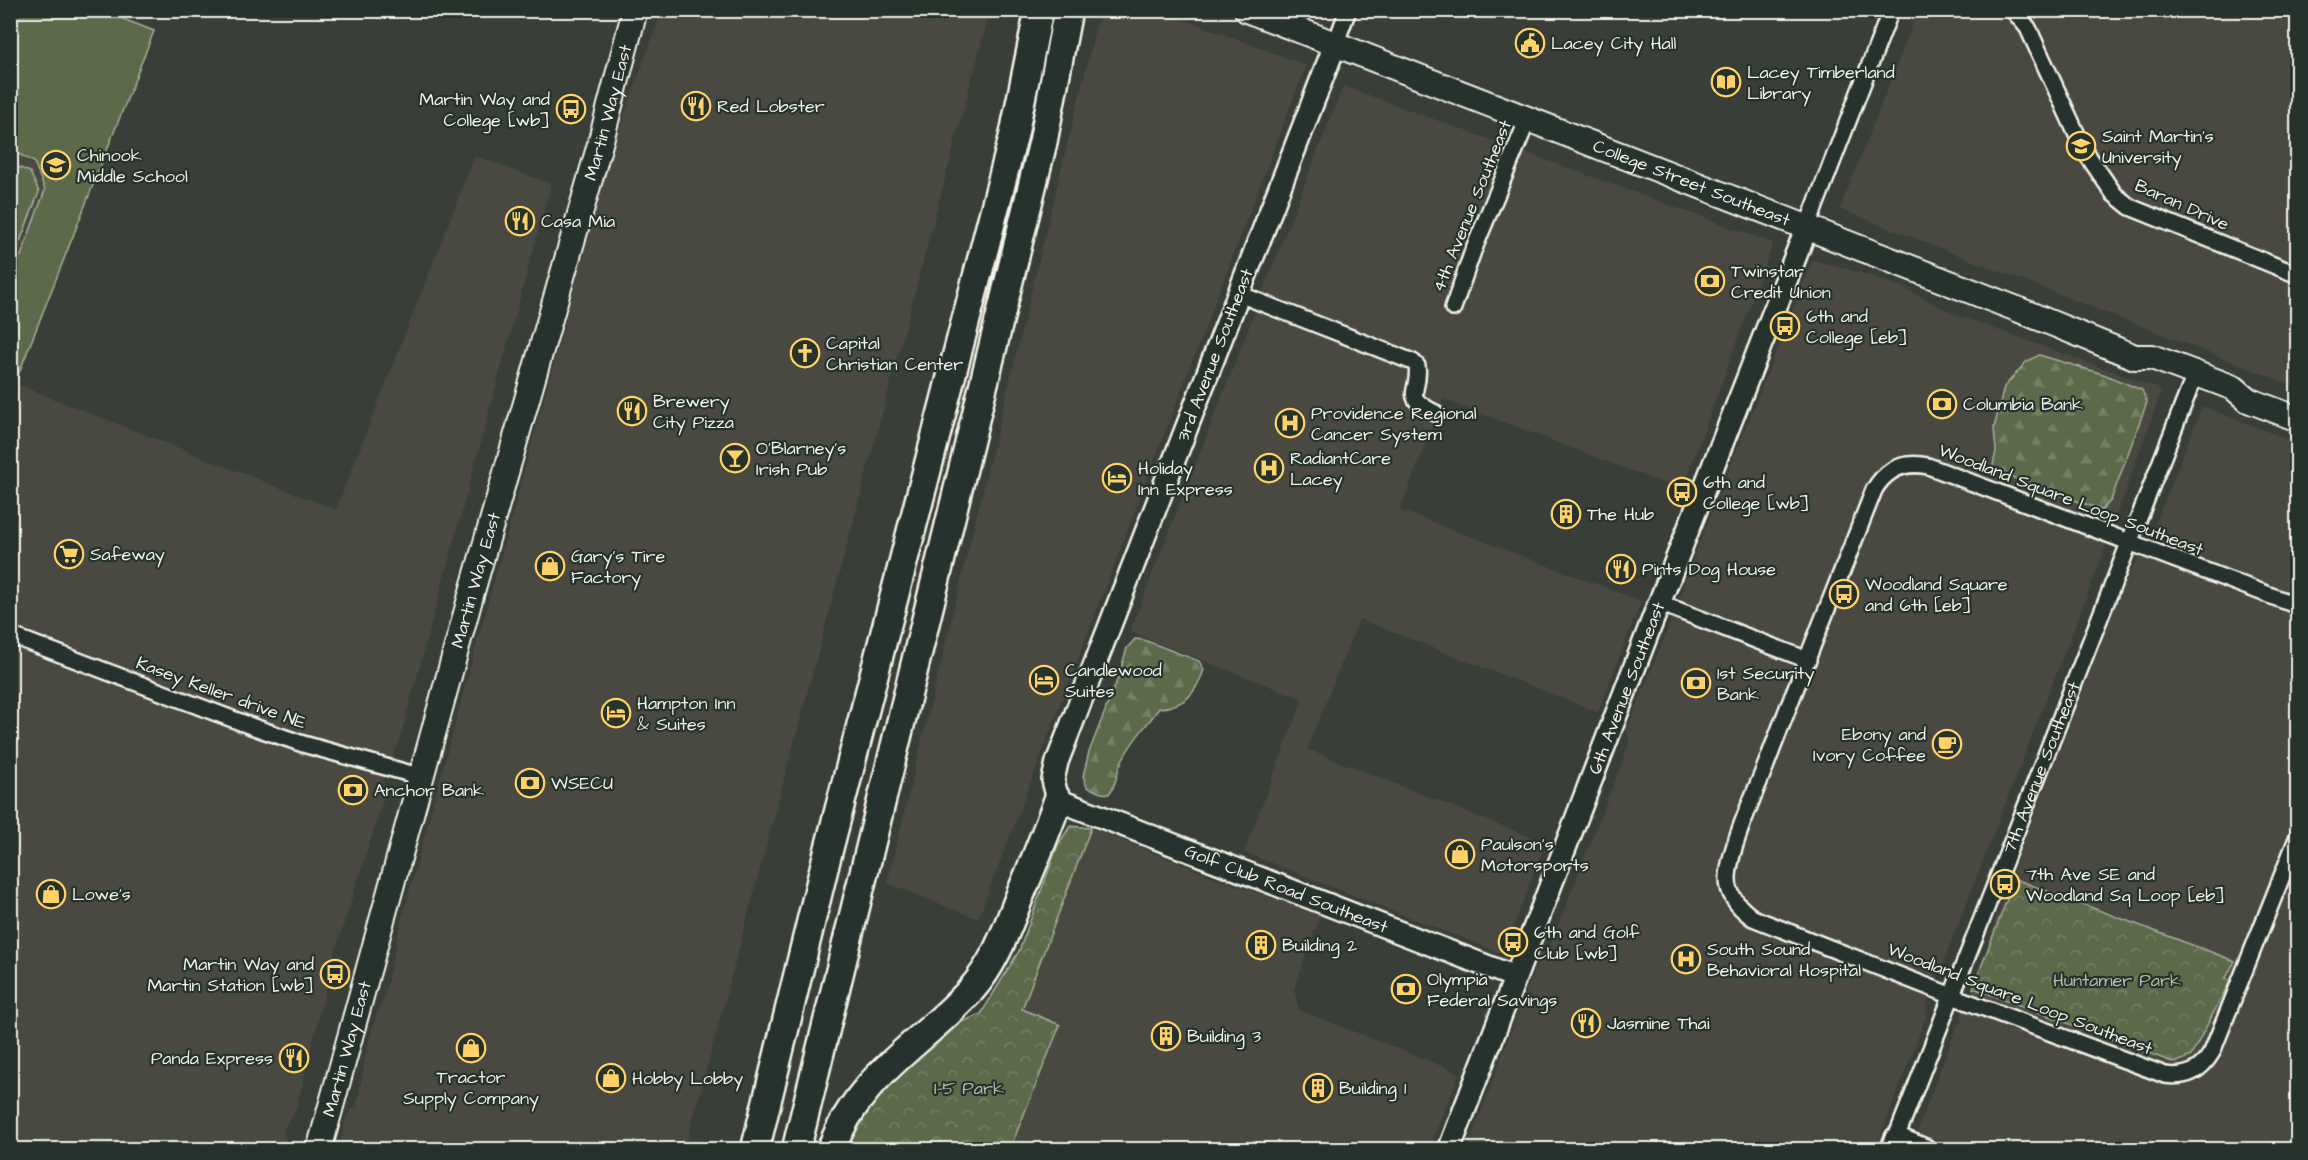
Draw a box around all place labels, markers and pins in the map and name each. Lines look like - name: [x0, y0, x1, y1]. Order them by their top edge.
- public building icon: Lacey City Hall: [1514, 27, 1546, 59]
- place label: Lacey City Hall: [1551, 31, 1677, 57]
- place label: Lacey Timberland Library: [1747, 60, 1895, 107]
- library icon: Lacey Timberland Library: [1710, 66, 1742, 98]
- place label: Martin Way and College [wb]: [419, 87, 550, 134]
- restaurant icon: Red Lobster: [680, 90, 712, 122]
- bus stop icon: Martin Way and College [wb]: [555, 93, 587, 125]
- place label: Red Lobster: [717, 94, 825, 119]
- place label: Saint Martin's University: [2102, 124, 2214, 171]
- school or university icon: Saint Martin's University: [2065, 130, 2097, 162]
- place label: Chinook Middle School: [77, 143, 188, 189]
- school or university icon: Chinook Middle School: [40, 149, 72, 181]
- restaurant icon: Casa Mia: [504, 205, 536, 237]
- place label: Casa Mia: [541, 209, 615, 234]
- place label: Twinstar Credit Union: [1731, 259, 1831, 305]
- bank icon: Twinstar Credit Union: [1694, 265, 1726, 297]
- place label: 6th and College [eb]: [1806, 304, 1908, 351]
- bus stop icon: 6th and College [eb]: [1769, 310, 1801, 342]
- place label: Capital Christian Center: [826, 331, 963, 377]
- church icon: Capital Christian Center: [789, 337, 821, 369]
- bank icon: Columbia Bank: [1926, 388, 1958, 420]
- place label: Brewery City Pizza: [653, 389, 734, 436]
- place label: Columbia Bank: [1963, 392, 2083, 417]
- restaurant icon: Brewery City Pizza: [616, 395, 648, 427]
- place label: Providence Regional Cancer System: [1311, 401, 1477, 448]
- hospital icon: Providence Regional Cancer System: [1274, 407, 1306, 439]
- place label: O'Blarney's Irish Pub: [756, 436, 846, 482]
- bar icon: O'Blarney's Irish Pub: [719, 442, 751, 474]
- place label: RadiantCare Lacey: [1290, 446, 1391, 493]
- hospital icon: RadiantCare Lacey: [1253, 452, 1285, 484]
- place label: Holiday Inn Express: [1138, 456, 1233, 502]
- hotel icon: Holiday Inn Express: [1101, 462, 1133, 494]
- place label: 6th and College [wb]: [1703, 470, 1810, 517]
- bus stop icon: 6th and College [wb]: [1666, 476, 1698, 508]
- building icon: The Hub: [1550, 498, 1582, 530]
- place label: The Hub: [1587, 502, 1654, 527]
- supermarket icon: Safeway: [53, 538, 85, 570]
- place label: Safeway: [90, 542, 165, 568]
- place label: Gary's Tire Factory: [571, 544, 665, 591]
- shop icon: Gary's Tire Factory: [534, 550, 566, 582]
- restaurant icon: Pints Dog House: [1605, 553, 1637, 585]
- place label: Pints Dog House: [1642, 557, 1776, 583]
- place label: Woodland Square and 6th [eb]: [1865, 572, 2008, 618]
- bus stop icon: Woodland Square and 6th [eb]: [1828, 578, 1860, 610]
- place label: Candlewood Suites: [1065, 658, 1162, 704]
- place label: 1st Security Bank: [1717, 661, 1815, 707]
- hotel icon: Candlewood Suites: [1028, 664, 1060, 696]
- bank icon: 1st Security Bank: [1680, 667, 1712, 699]
- place label: Hampton Inn & Suites: [637, 691, 735, 737]
- hotel icon: Hampton Inn & Suites: [600, 697, 632, 729]
- place label: Ebony and Ivory Coffee: [1813, 722, 1926, 769]
- cafe icon: Ebony and Ivory Coffee: [1931, 728, 1963, 760]
- bank icon: WSECU: [514, 767, 546, 799]
- place label: WSECU: [551, 771, 613, 796]
- bank icon: Anchor Bank: [337, 774, 369, 806]
- place label: Anchor Bank: [374, 778, 484, 803]
- place label: Paulson's Motorsports: [1481, 832, 1589, 878]
- shop icon: Paulson's Motorsports: [1444, 838, 1476, 870]
- place label: 7th Ave SE and Woodland Sq Loop [eb]: [2026, 862, 2225, 908]
- bus stop icon: 7th Ave SE and Woodland Sq Loop [eb]: [1989, 868, 2021, 900]
- shop icon: Lowe's: [35, 878, 67, 910]
- place label: Lowe's: [72, 882, 131, 907]
- place label: 6th and Golf Club [wb]: [1534, 920, 1640, 966]
- bus stop icon: 6th and Golf Club [wb]: [1497, 926, 1529, 958]
- building icon: Building 2: [1245, 929, 1277, 961]
- place label: Building 2: [1282, 933, 1358, 959]
- place label: South Sound Behavioral Hospital: [1707, 937, 1861, 983]
- hospital icon: South Sound Behavioral Hospital: [1670, 943, 1702, 975]
- place label: Martin Way and Martin Station [wb]: [147, 952, 314, 998]
- bus stop icon: Martin Way and Martin Station [wb]: [319, 958, 351, 990]
- place label: Olympia Federal Savings: [1427, 967, 1557, 1014]
- bank icon: Olympia Federal Savings: [1390, 973, 1422, 1005]
- restaurant icon: Jasmine Thai: [1570, 1007, 1602, 1039]
- place label: Jasmine Thai: [1607, 1011, 1710, 1036]
- building icon: Building 3: [1150, 1020, 1182, 1052]
- place label: Building 3: [1187, 1024, 1261, 1050]
- shop icon: Tractor Supply Company: [455, 1032, 487, 1064]
- restaurant icon: Panda Express: [278, 1042, 310, 1074]
- place label: Panda Express: [151, 1046, 273, 1071]
- shop icon: Hobby Lobby: [595, 1062, 627, 1094]
- place label: Tractor Supply Company: [403, 1065, 539, 1112]
- place label: Hobby Lobby: [632, 1066, 743, 1092]
- building icon: Building 1: [1302, 1072, 1334, 1104]
- place label: Building 1: [1339, 1076, 1406, 1102]

